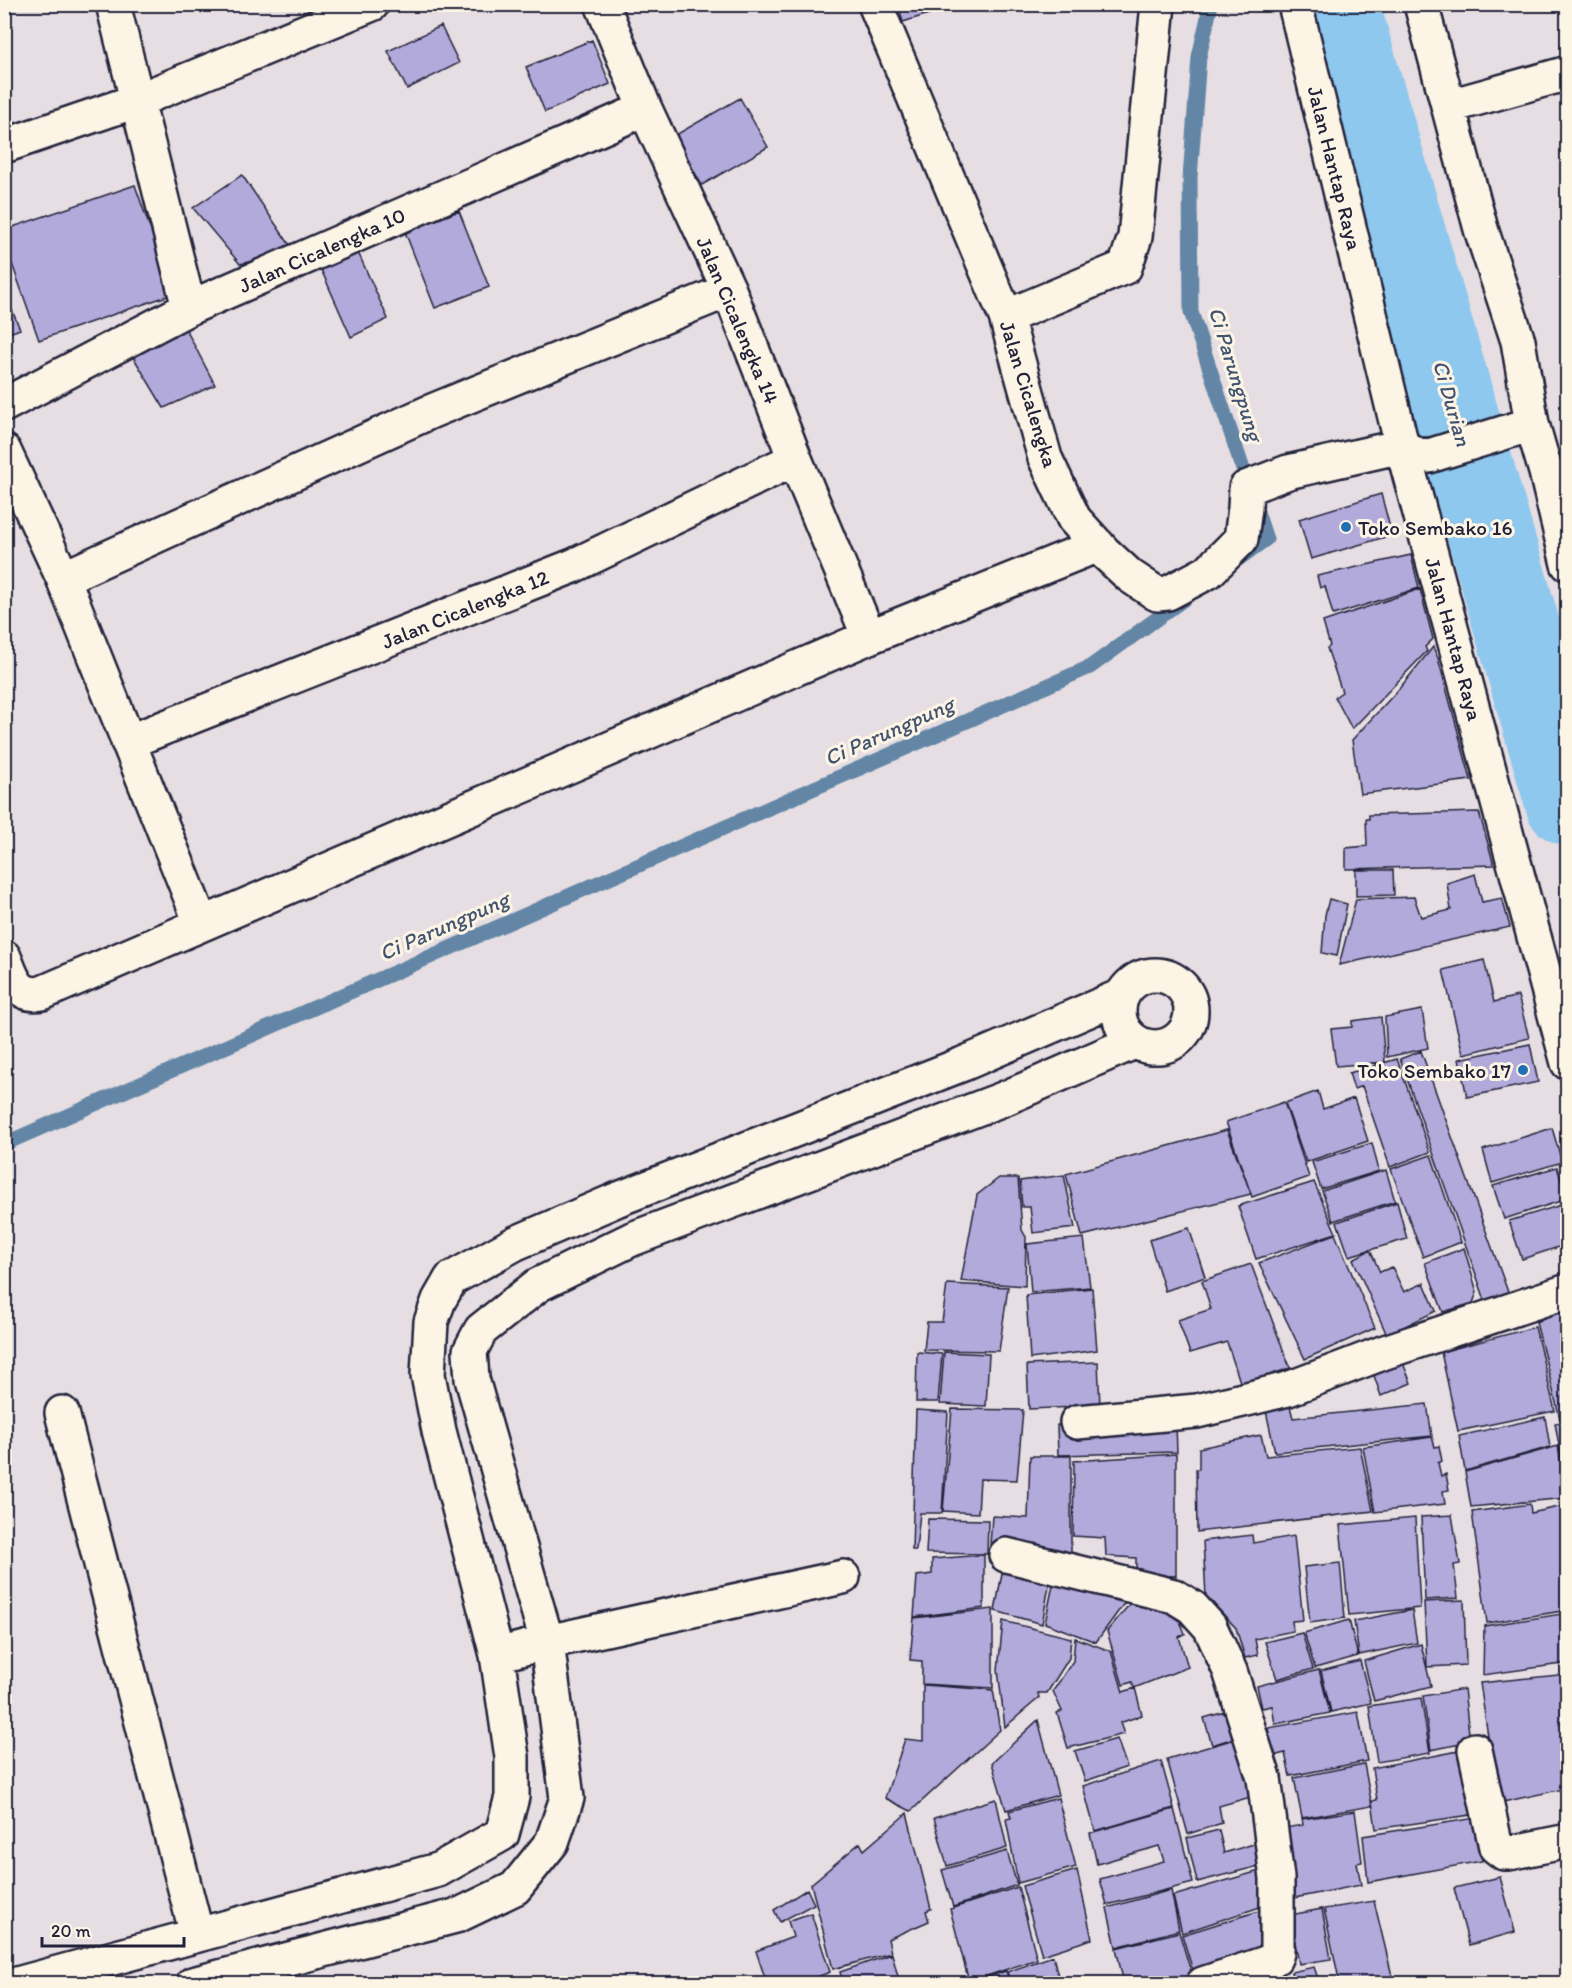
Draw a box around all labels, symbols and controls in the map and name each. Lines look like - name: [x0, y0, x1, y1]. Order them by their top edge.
- street label: Jalan Hantap Raya: [1303, 83, 1367, 253]
- street label: Jalan Cicalengka 10: [235, 202, 409, 298]
- street label: Jalan Cicalengka 14: [691, 233, 785, 408]
- water label: Ci Parungpung: [1203, 304, 1270, 447]
- street label: Jalan Cicalengka: [995, 318, 1063, 471]
- water label: Ci Durian: [1427, 357, 1477, 449]
- place label: Toko Sembako 16: [1358, 515, 1513, 540]
- marker: Toko Sembako 16: [1339, 520, 1353, 534]
- street label: Jalan Hantap Raya: [1420, 555, 1488, 723]
- street label: Jalan Cicalengka 12: [378, 564, 552, 654]
- water label: Ci Parungpung: [820, 689, 960, 772]
- water label: Ci Parungpung: [375, 884, 515, 967]
- place label: Toko Sembako 17: [1357, 1058, 1511, 1083]
- marker: Toko Sembako 17: [1516, 1063, 1530, 1077]
- scale bar: [42, 1910, 184, 1948]
- text: 20 m: [51, 1920, 91, 1942]

